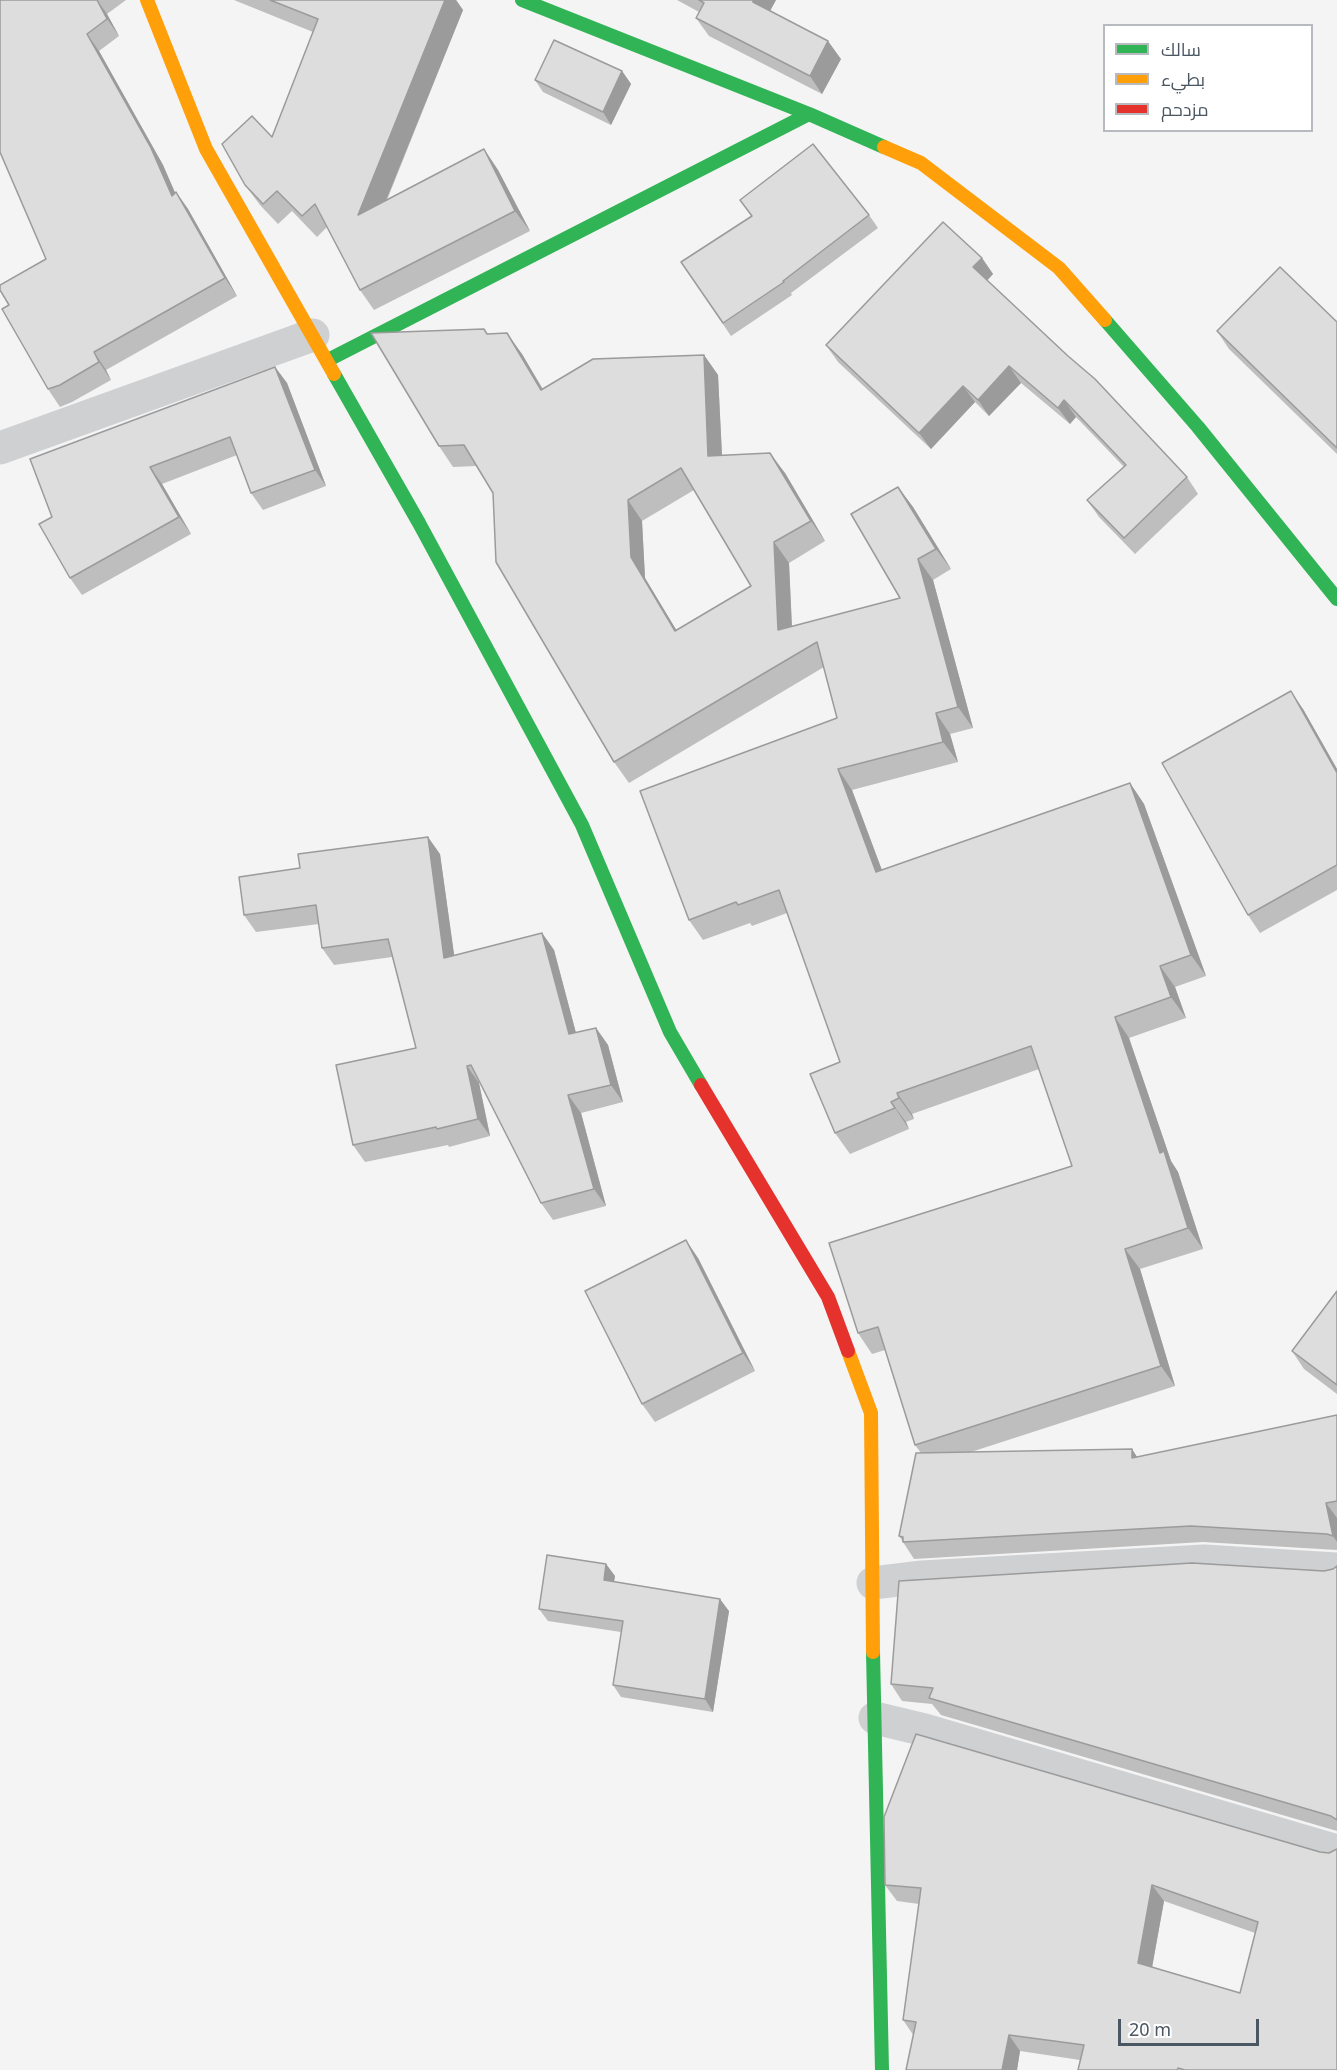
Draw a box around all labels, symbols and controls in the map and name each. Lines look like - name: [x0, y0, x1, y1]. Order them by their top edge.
- legend: [1103, 24, 1313, 132]
- text: سالك: [1161, 37, 1201, 61]
- text: بطيء: [1161, 67, 1205, 91]
- text: مزدحم: [1161, 97, 1209, 121]
- scale bar: [1121, 2007, 1262, 2045]
- text: 20 m: [1129, 2017, 1171, 2041]

